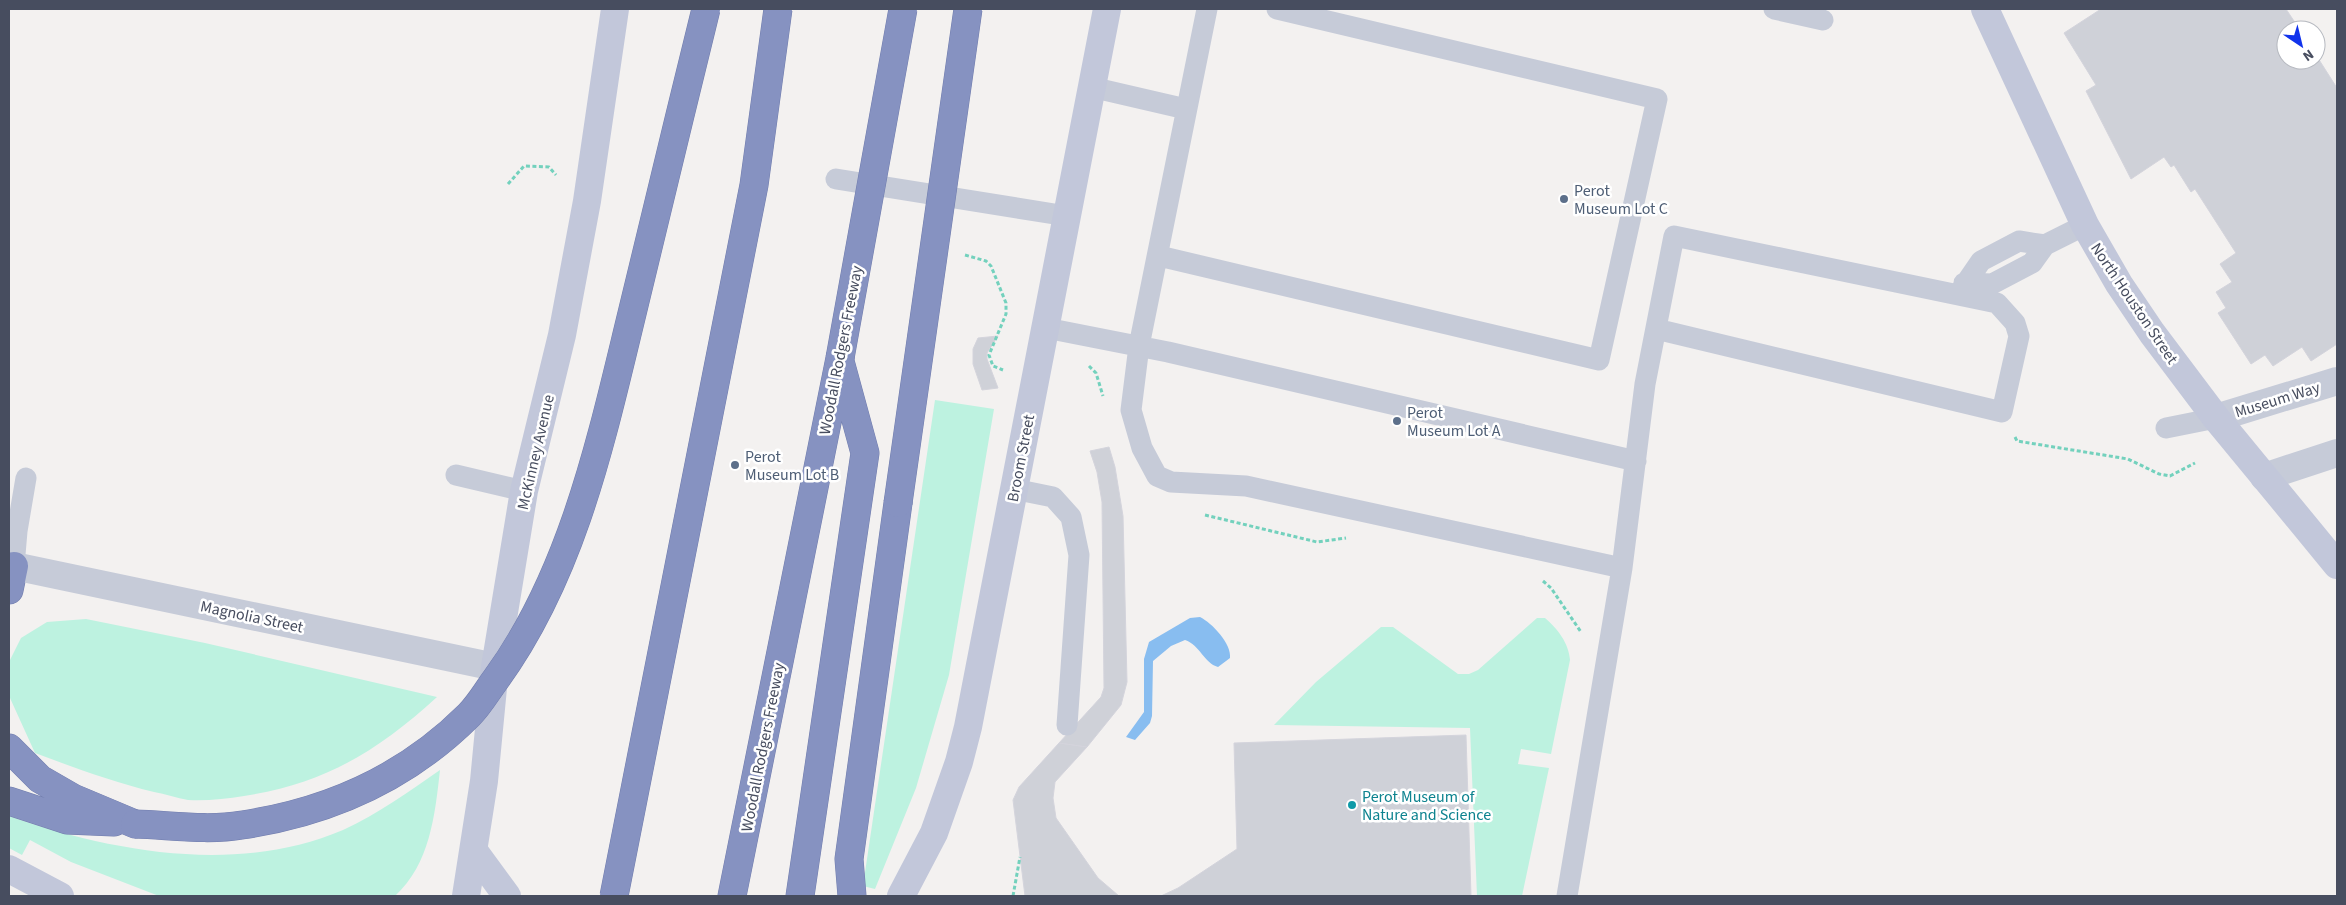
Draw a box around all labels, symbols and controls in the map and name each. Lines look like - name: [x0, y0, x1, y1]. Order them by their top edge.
- north arrow: [2276, 20, 2326, 70]
- text: N: [2298, 44, 2317, 66]
- place label: Perot Museum Lot C: [1574, 180, 1668, 220]
- marker: Perot Museum Lot C: [1558, 193, 1570, 205]
- street label: North Houston Street: [2085, 239, 2183, 369]
- street label: Woodall Rodgers Freeway: [814, 263, 868, 437]
- street label: Museum Way: [2232, 376, 2323, 423]
- street label: McKinney Avenue: [512, 392, 560, 512]
- place label: Perot Museum Lot A: [1407, 402, 1501, 442]
- street label: Broom Street: [1002, 412, 1040, 504]
- marker: Perot Museum Lot A: [1391, 415, 1403, 427]
- place label: Perot Museum Lot B: [745, 446, 839, 486]
- marker: Perot Museum Lot B: [729, 459, 741, 471]
- street label: Magnolia Street: [198, 595, 306, 639]
- street label: Woodall Rodgers Freeway: [736, 660, 790, 834]
- place label: Perot Museum of Nature and Science: [1362, 786, 1491, 826]
- marker: Perot Museum of Nature and Science: [1346, 799, 1358, 811]

